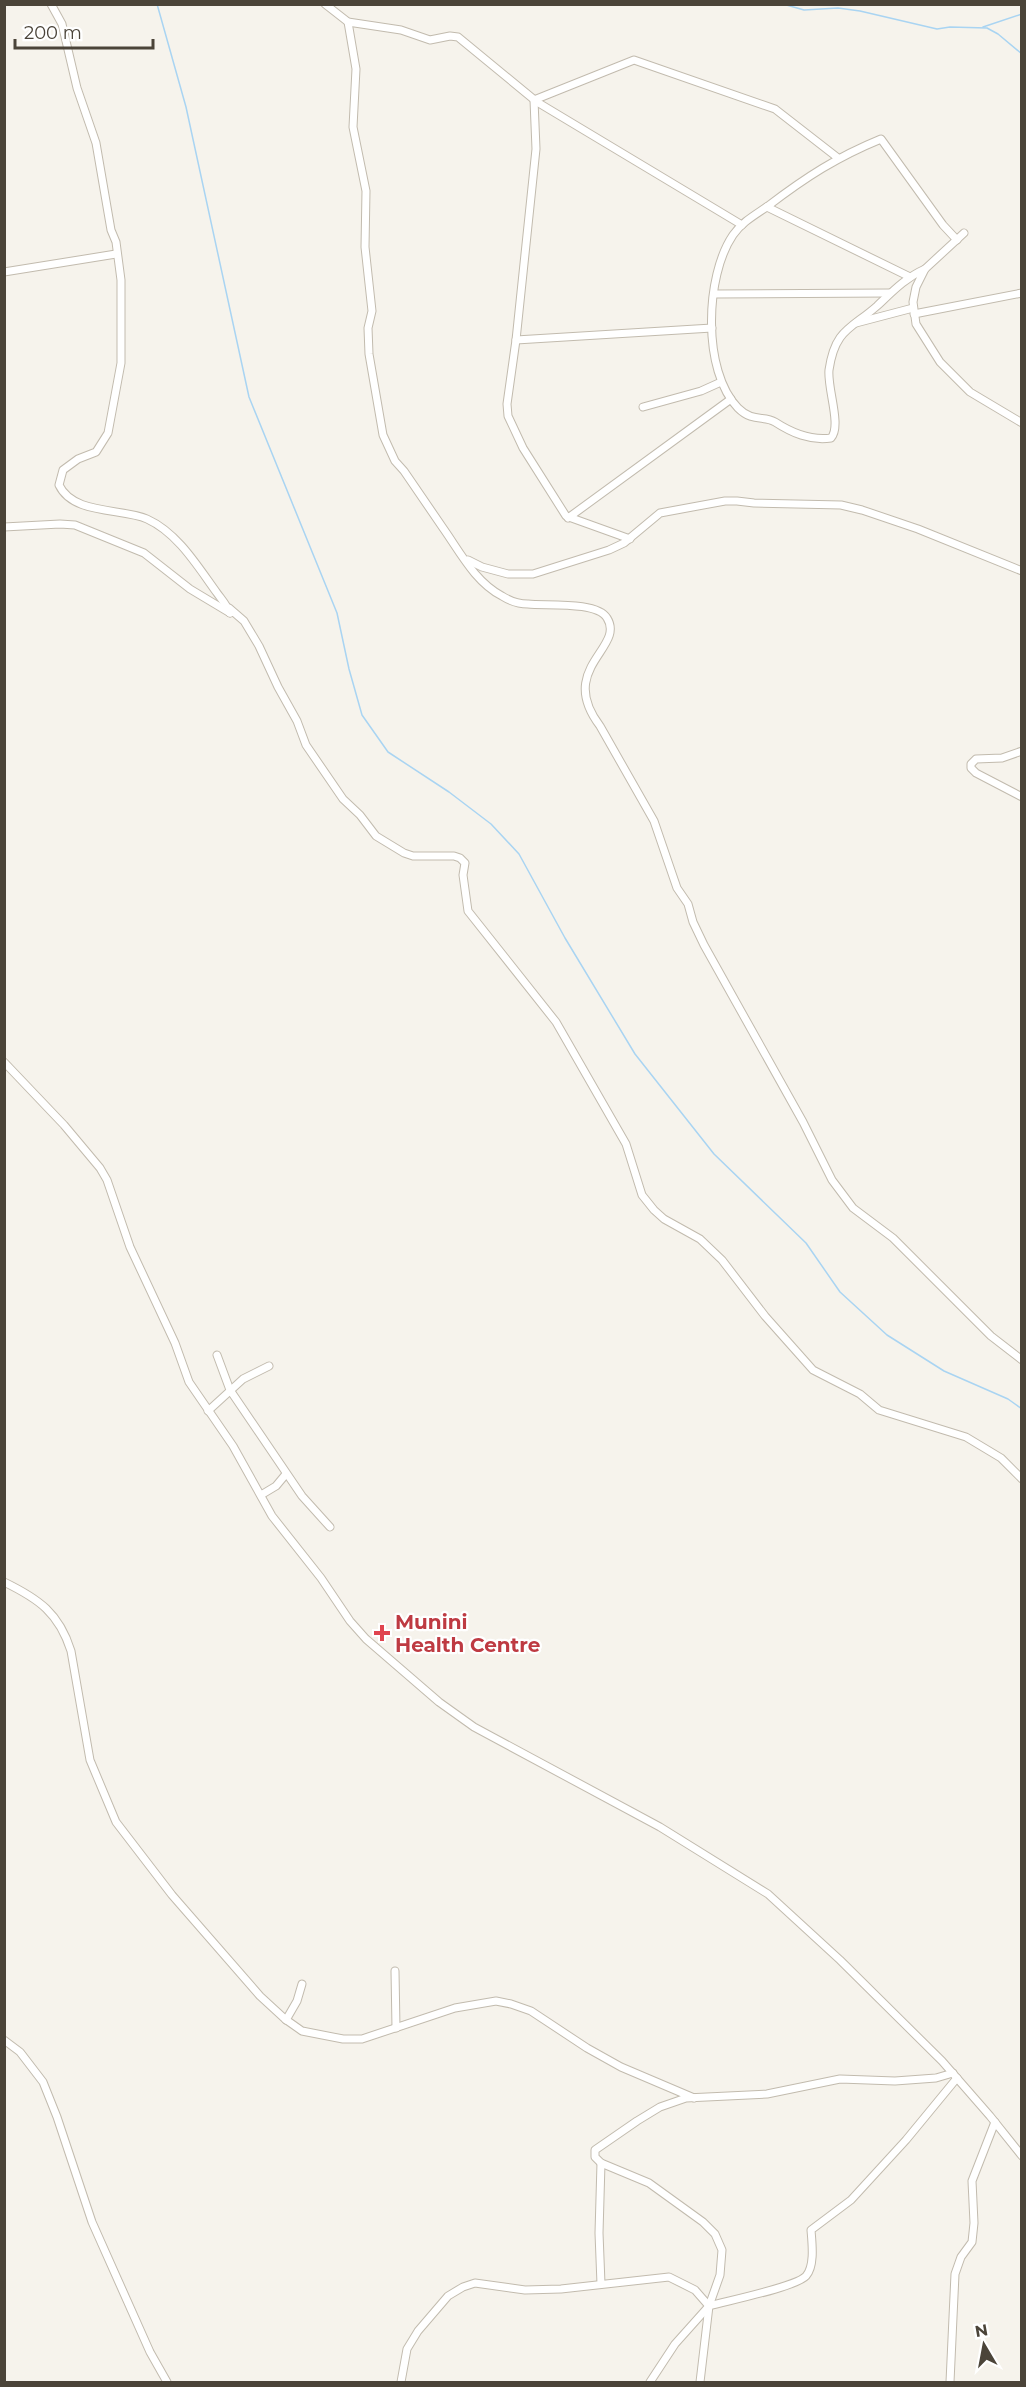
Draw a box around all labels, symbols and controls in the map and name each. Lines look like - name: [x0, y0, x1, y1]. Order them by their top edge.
- scale bar: [15, 12, 153, 50]
- text: 200 m: [24, 22, 82, 44]
- place label: Munini Health Centre: [395, 1610, 540, 1657]
- marker: Munini Health Centre: [373, 1624, 391, 1642]
- north arrow: [954, 2315, 1014, 2375]
- text: N: [973, 2320, 990, 2341]

